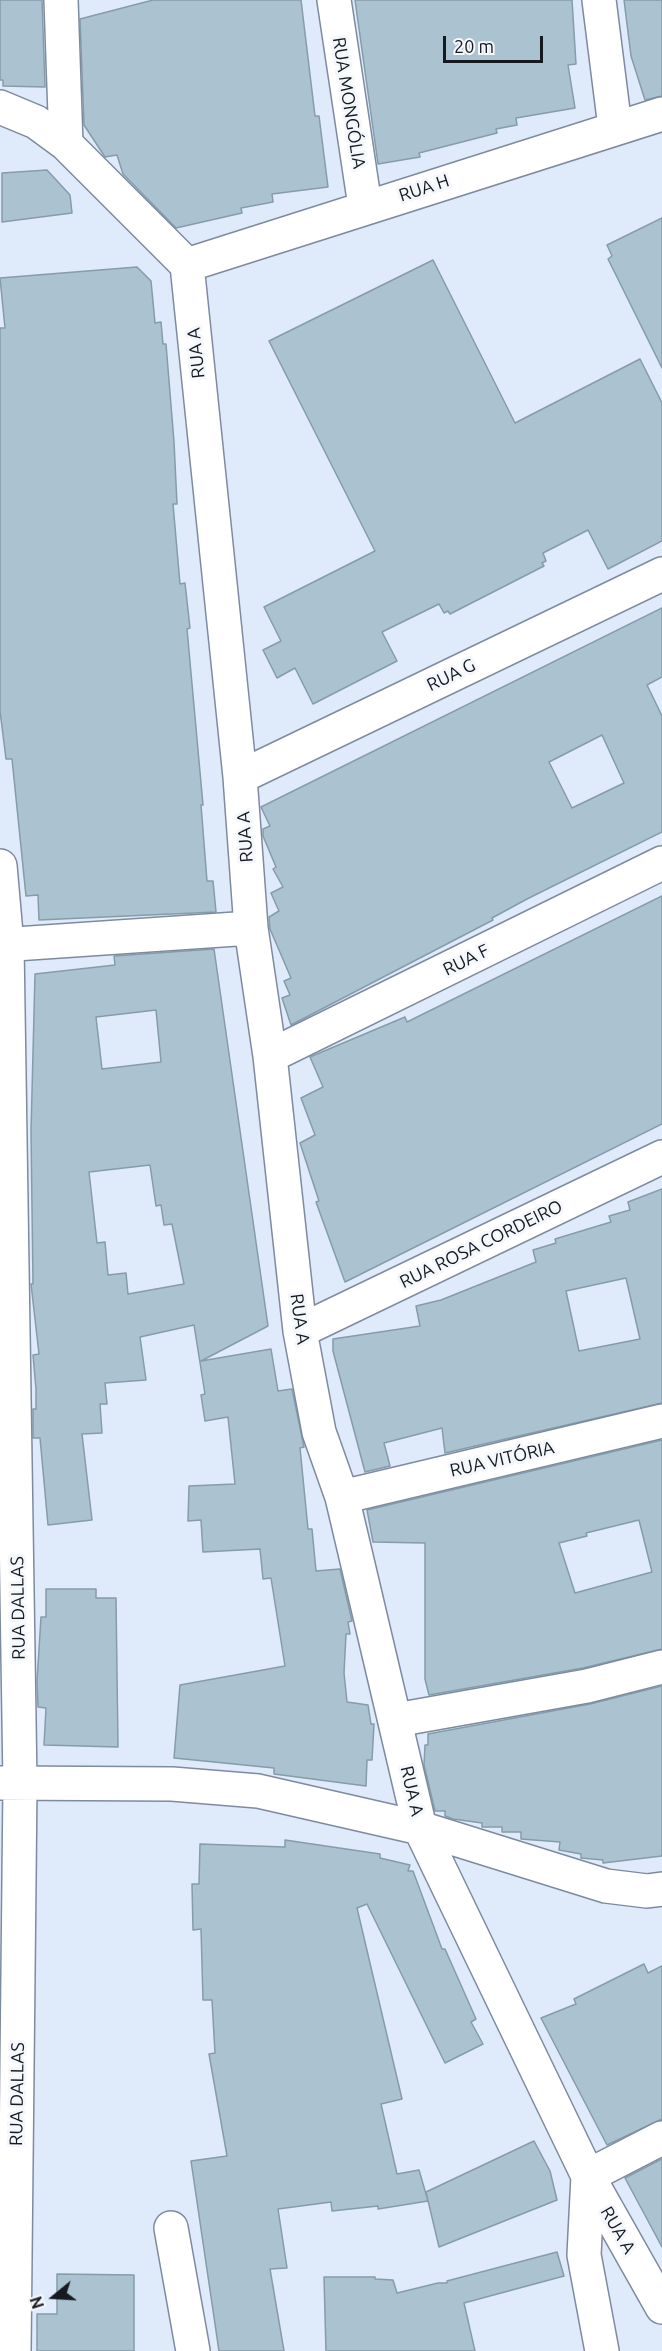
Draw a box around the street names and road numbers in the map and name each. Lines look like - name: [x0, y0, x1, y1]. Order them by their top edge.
- street label: RUA MONGÓLIA: [328, 36, 370, 170]
- street label: RUA H: [396, 170, 452, 206]
- street label: RUA A: [183, 327, 209, 379]
- street label: RUA G: [423, 654, 479, 696]
- street label: RUA A: [232, 811, 258, 863]
- street label: RUA F: [439, 940, 493, 980]
- street label: RUA ROSA CORDEIRO: [396, 1195, 566, 1293]
- street label: RUA A: [286, 1292, 314, 1346]
- street label: RUA VITÓRIA: [448, 1436, 556, 1482]
- street label: RUA DALLAS: [6, 1556, 30, 1660]
- street label: RUA A: [396, 1764, 428, 1818]
- street label: RUA DALLAS: [5, 2042, 29, 2146]
- street label: RUA A: [596, 2203, 640, 2257]

